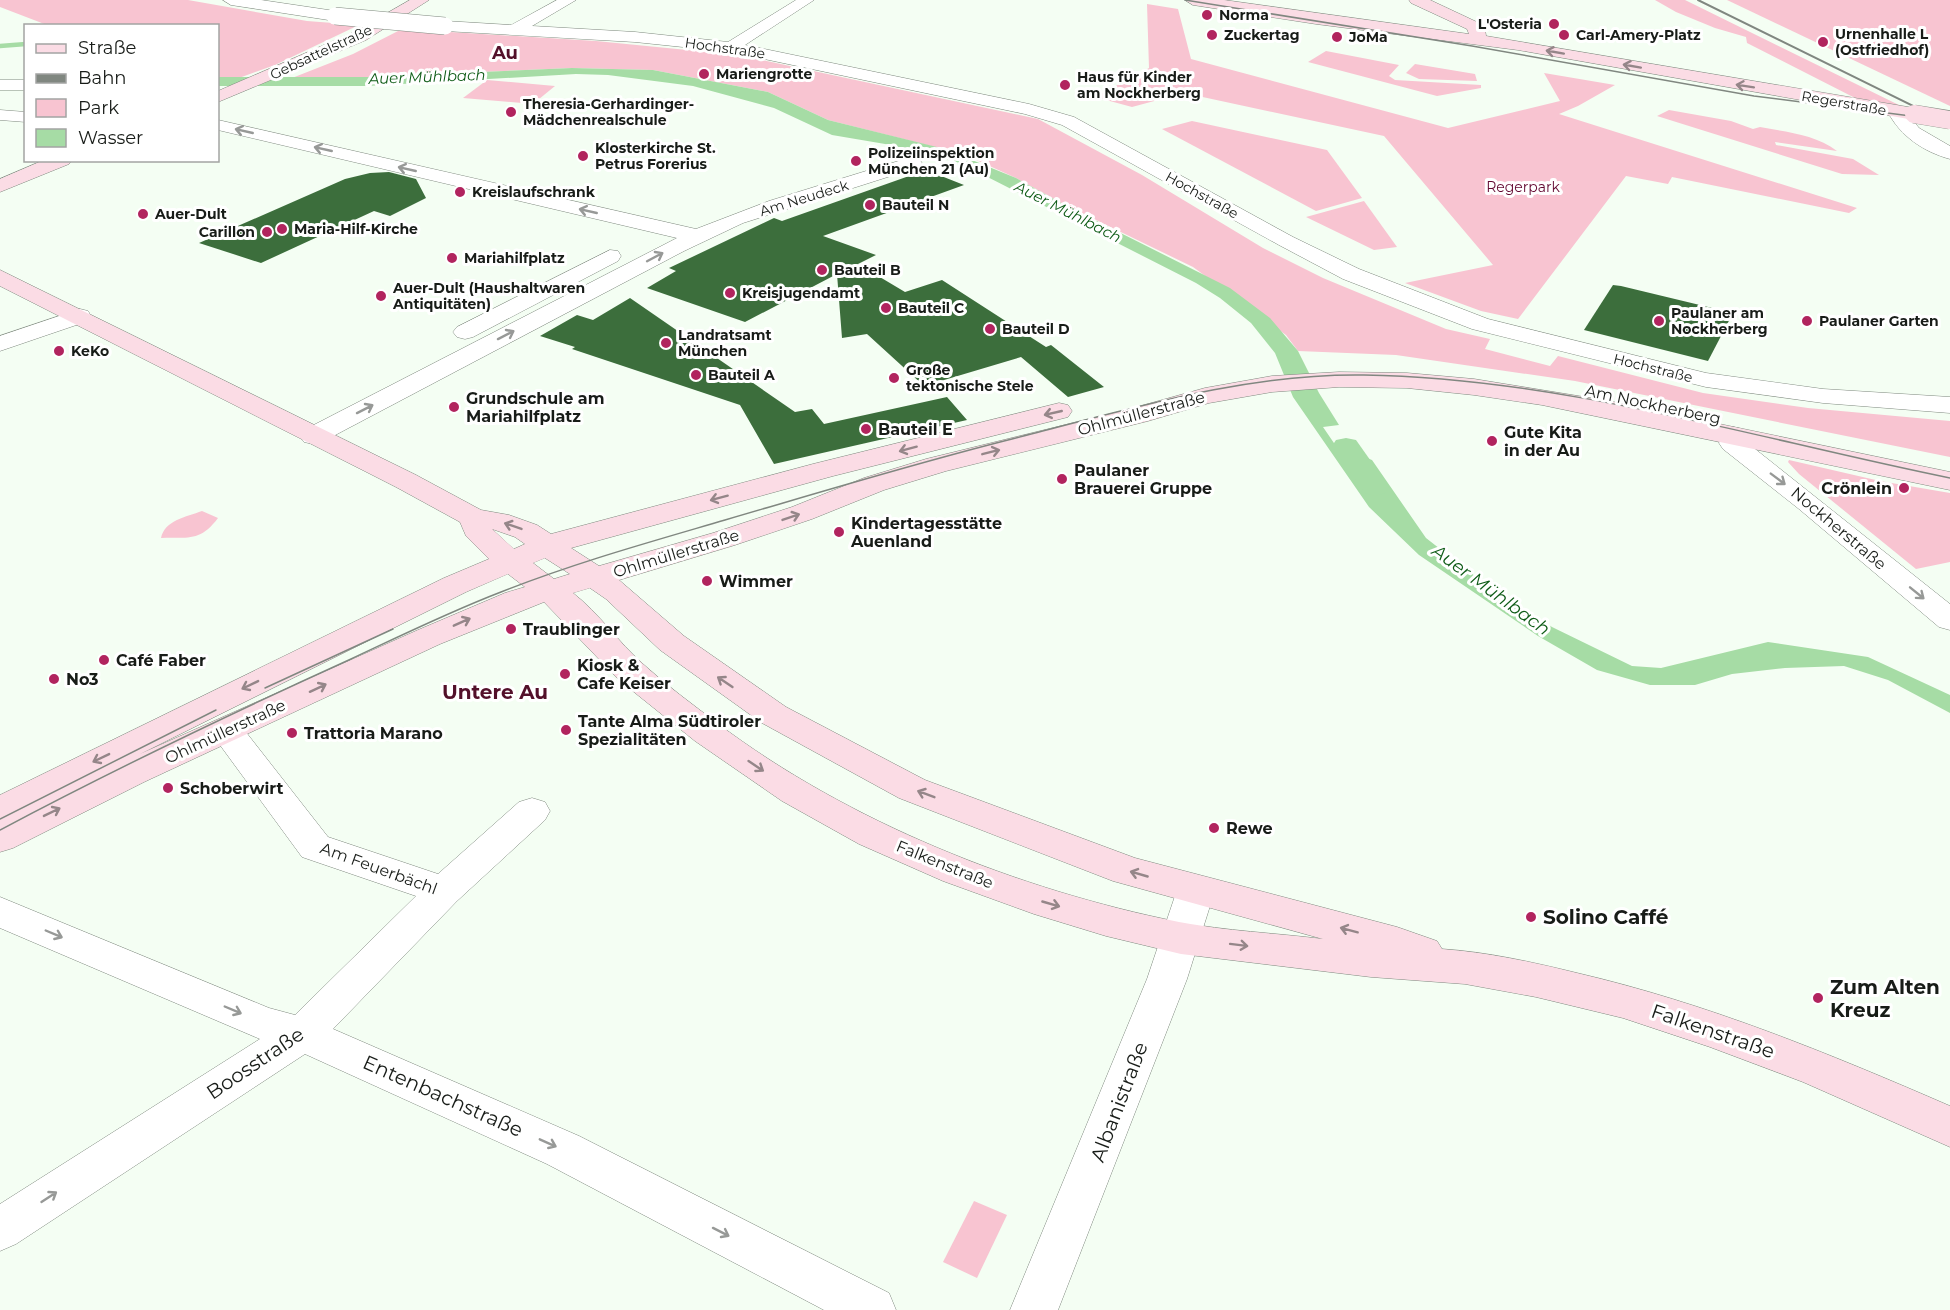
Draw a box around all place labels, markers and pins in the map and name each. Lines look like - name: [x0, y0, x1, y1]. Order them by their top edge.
- place label: Norma: [1219, 6, 1269, 24]
- marker: Norma: [1200, 8, 1214, 22]
- place label: L'Osteria: [1478, 15, 1542, 33]
- marker: L'Osteria: [1547, 17, 1561, 31]
- place label: Urnenhalle L (Ostfriedhof): [1835, 25, 1929, 59]
- place label: Zuckertag: [1224, 26, 1299, 44]
- place label: Carl-Amery-Platz: [1576, 26, 1701, 44]
- marker: Zuckertag: [1205, 28, 1219, 42]
- place label: JoMa: [1348, 28, 1388, 46]
- marker: Carl-Amery-Platz: [1557, 28, 1571, 42]
- marker: JoMa: [1330, 30, 1344, 44]
- marker: Urnenhalle L (Ostfriedhof): [1816, 35, 1830, 49]
- place label: Mariengrotte: [716, 65, 812, 83]
- marker: Mariengrotte: [697, 67, 711, 81]
- place label: Haus für Kinder am Nockherberg: [1077, 68, 1201, 102]
- marker: Haus für Kinder am Nockherberg: [1058, 78, 1072, 92]
- place label: Theresia-Gerhardinger- Mädchenrealschule: [523, 95, 694, 129]
- marker: Theresia-Gerhardinger- Mädchenrealschule: [504, 105, 518, 119]
- place label: Klosterkirche St. Petrus Forerius: [595, 139, 716, 173]
- place label: Polizeiinspektion München 21 (Au): [868, 144, 994, 178]
- marker: Klosterkirche St. Petrus Forerius: [576, 149, 590, 163]
- marker: Polizeiinspektion München 21 (Au): [849, 154, 863, 168]
- place label: Kreislaufschrank: [472, 183, 596, 201]
- marker: Kreislaufschrank: [453, 185, 467, 199]
- place label: Bauteil N: [882, 196, 949, 214]
- marker: Bauteil N: [863, 198, 877, 212]
- place label: Auer-Dult: [154, 205, 227, 223]
- marker: Auer-Dult: [136, 207, 150, 221]
- place label: Maria-Hilf-Kirche: [294, 220, 418, 238]
- marker: Maria-Hilf-Kirche: [275, 222, 289, 236]
- place label: Carillon: [199, 223, 255, 241]
- marker: Carillon: [260, 225, 274, 239]
- place label: Mariahilfplatz: [464, 249, 565, 267]
- marker: Mariahilfplatz: [445, 251, 459, 265]
- place label: Bauteil B: [834, 261, 901, 279]
- marker: Bauteil B: [815, 263, 829, 277]
- place label: Auer-Dult (Haushaltwaren Antiquitäten): [392, 279, 585, 313]
- place label: Kreisjugendamt: [742, 284, 860, 302]
- marker: Kreisjugendamt: [723, 286, 737, 300]
- marker: Auer-Dult (Haushaltwaren Antiquitäten): [374, 289, 388, 303]
- place label: Bauteil C: [898, 299, 964, 317]
- marker: Bauteil C: [879, 301, 893, 315]
- place label: Paulaner am Nockherberg: [1671, 304, 1768, 338]
- place label: Paulaner Garten: [1819, 312, 1939, 330]
- marker: Paulaner am Nockherberg: [1652, 314, 1666, 328]
- marker: Paulaner Garten: [1800, 314, 1814, 328]
- place label: Bauteil D: [1002, 320, 1070, 338]
- marker: Bauteil D: [983, 322, 997, 336]
- place label: Landratsamt München: [678, 326, 772, 360]
- marker: Landratsamt München: [659, 336, 673, 350]
- place label: KeKo: [71, 342, 109, 360]
- marker: KeKo: [52, 344, 66, 358]
- place label: Große tektonische Stele: [906, 361, 1034, 395]
- place label: Bauteil A: [708, 366, 775, 384]
- marker: Bauteil A: [689, 368, 703, 382]
- marker: Große tektonische Stele: [887, 371, 901, 385]
- place label: Grundschule am Mariahilfplatz: [466, 389, 604, 426]
- marker: Grundschule am Mariahilfplatz: [447, 400, 461, 414]
- place label: Bauteil E: [878, 420, 953, 439]
- marker: Bauteil E: [859, 422, 873, 436]
- place label: Gute Kita in der Au: [1504, 423, 1582, 460]
- marker: Gute Kita in der Au: [1485, 434, 1499, 448]
- place label: Paulaner Brauerei Gruppe: [1074, 461, 1212, 498]
- marker: Paulaner Brauerei Gruppe: [1055, 472, 1069, 486]
- place label: Crönlein: [1821, 479, 1892, 498]
- marker: Crönlein: [1897, 481, 1911, 495]
- place label: Kindertagesstätte Auenland: [850, 514, 1002, 551]
- marker: Kindertagesstätte Auenland: [832, 525, 846, 539]
- place label: Wimmer: [719, 572, 793, 591]
- marker: Wimmer: [700, 574, 714, 588]
- place label: Traublinger: [523, 620, 620, 639]
- marker: Traublinger: [504, 622, 518, 636]
- place label: Café Faber: [116, 651, 206, 670]
- marker: Café Faber: [97, 653, 111, 667]
- place label: Kiosk & Cafe Keiser: [577, 656, 671, 693]
- marker: Kiosk & Cafe Keiser: [558, 667, 572, 681]
- place label: No3: [66, 670, 99, 689]
- marker: No3: [47, 672, 61, 686]
- place label: Tante Alma Südtiroler Spezialitäten: [578, 712, 761, 749]
- marker: Tante Alma Südtiroler Spezialitäten: [559, 723, 573, 737]
- place label: Trattoria Marano: [304, 724, 443, 743]
- marker: Trattoria Marano: [285, 726, 299, 740]
- place label: Schoberwirt: [180, 779, 283, 798]
- marker: Schoberwirt: [161, 781, 175, 795]
- place label: Rewe: [1226, 819, 1273, 838]
- marker: Rewe: [1207, 821, 1221, 835]
- place label: Solino Caffé: [1543, 905, 1668, 929]
- marker: Solino Caffé: [1524, 910, 1538, 924]
- place label: Zum Alten Kreuz: [1830, 975, 1940, 1022]
- marker: Zum Alten Kreuz: [1811, 991, 1825, 1005]

